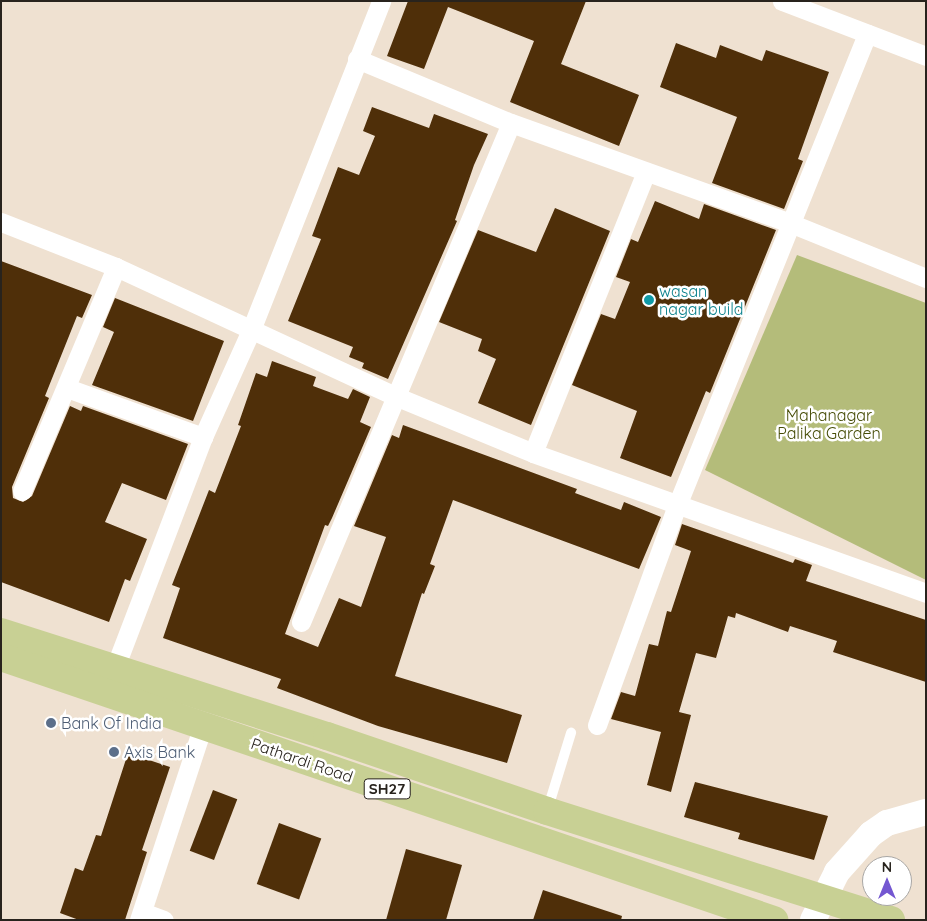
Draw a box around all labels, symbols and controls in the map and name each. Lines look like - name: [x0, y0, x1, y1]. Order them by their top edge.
- place label: wasan nagar build: [659, 281, 744, 319]
- marker: wasan nagar build: [643, 294, 655, 306]
- park label: Mahanagar Palika Garden: [777, 405, 881, 443]
- place label: Bank Of India: [61, 713, 162, 733]
- marker: Bank Of India: [45, 717, 57, 729]
- street label: Pathardi Road: [249, 734, 355, 786]
- place label: Axis Bank: [124, 742, 195, 762]
- marker: Axis Bank: [108, 746, 120, 758]
- road number: SH27: [363, 776, 411, 802]
- north arrow: [862, 856, 912, 906]
- text: N: [882, 858, 892, 876]

